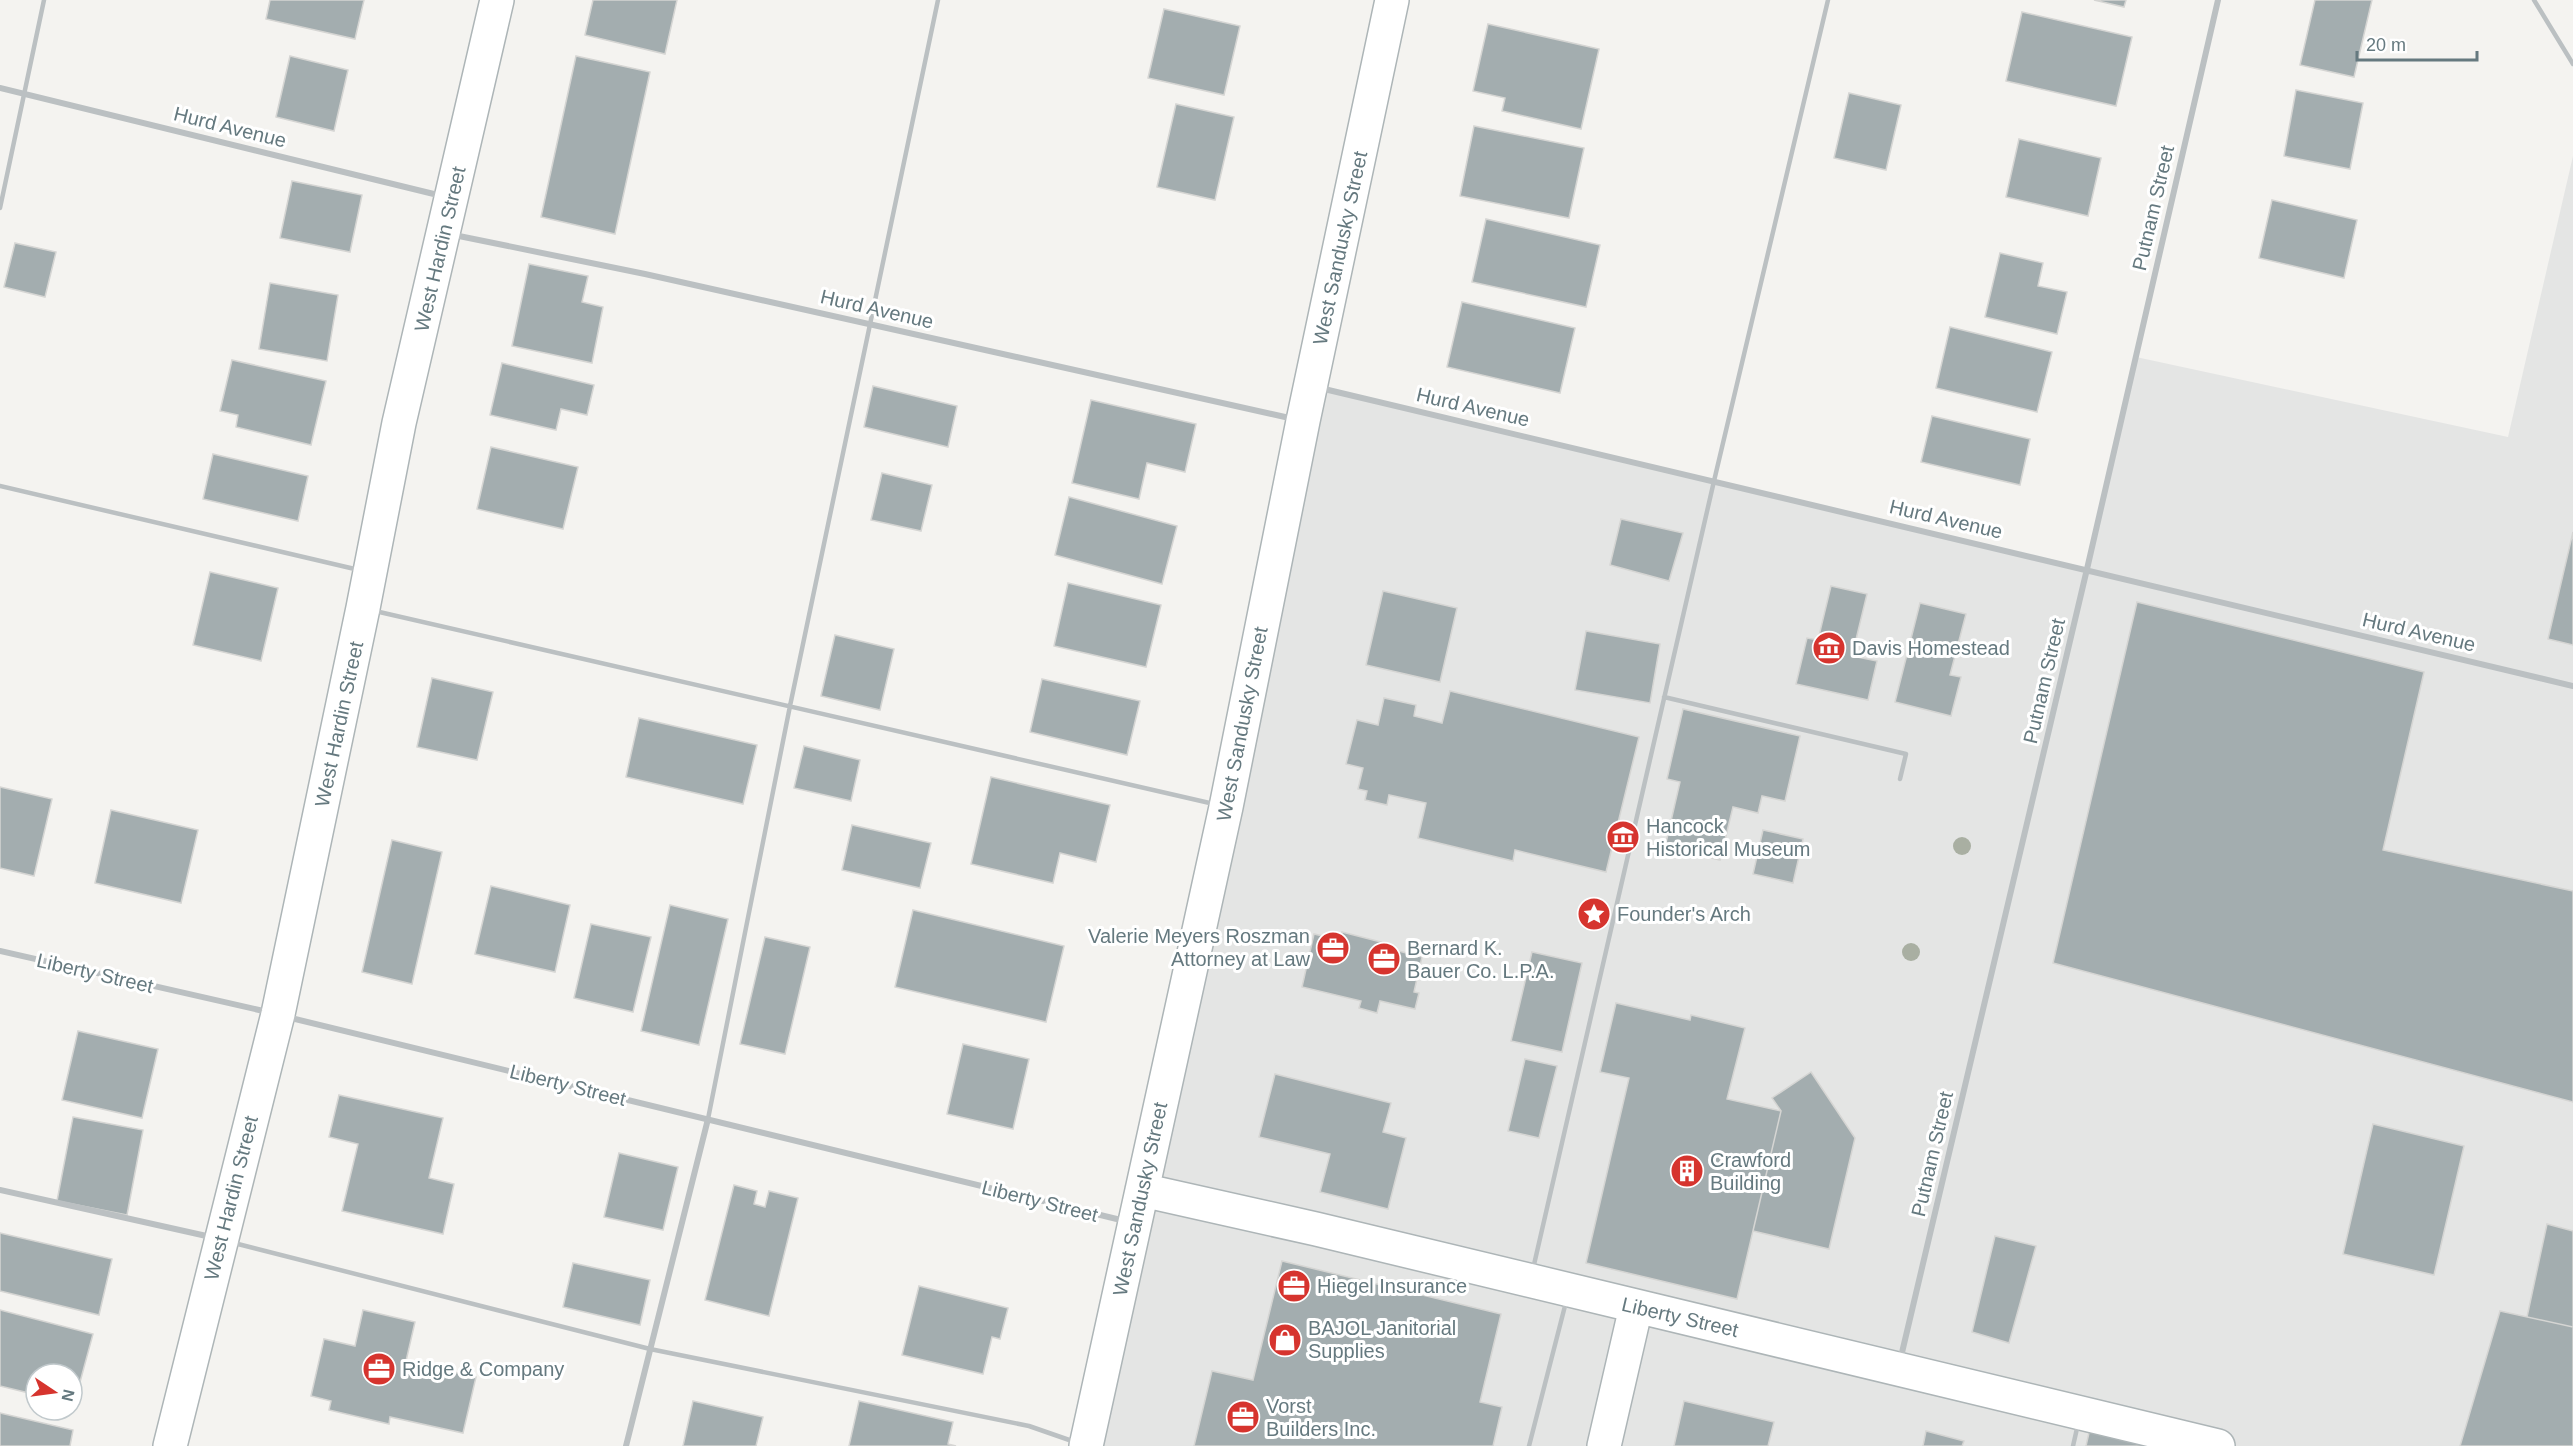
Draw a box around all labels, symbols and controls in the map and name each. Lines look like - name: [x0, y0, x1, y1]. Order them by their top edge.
- scale bar: [2357, 24, 2477, 62]
- text: 20 m: [2366, 35, 2406, 55]
- street label: Hurd Avenue: [171, 102, 289, 152]
- street label: Putnam Street: [2128, 143, 2178, 273]
- street label: West Sandusky Street: [1309, 149, 1371, 347]
- street label: West Hardin Street: [410, 164, 470, 334]
- street label: Hurd Avenue: [818, 285, 936, 333]
- street label: Hurd Avenue: [1414, 383, 1532, 431]
- street label: Hurd Avenue: [1887, 495, 2005, 543]
- street label: Hurd Avenue: [2360, 608, 2478, 656]
- street label: Putnam Street: [2019, 616, 2069, 746]
- street label: West Sandusky Street: [1212, 625, 1272, 823]
- museum icon: Davis Homestead: [1811, 630, 1847, 666]
- place label: Davis Homestead: [1852, 637, 2010, 659]
- street label: West Hardin Street: [311, 639, 367, 809]
- place label: Hancock Historical Museum: [1646, 815, 1810, 860]
- museum icon: Hancock Historical Museum: [1605, 819, 1641, 855]
- place icon: Founder's Arch: [1576, 896, 1612, 932]
- place label: Founder's Arch: [1617, 903, 1751, 925]
- place label: Valerie Meyers Roszman Attorney at Law: [1088, 925, 1311, 970]
- office icon: Valerie Meyers Roszman Attorney at Law: [1315, 930, 1351, 966]
- place label: Bernard K. Bauer Co. L.P.A.: [1407, 937, 1555, 982]
- office icon: Bernard K. Bauer Co. L.P.A.: [1366, 941, 1402, 977]
- street label: Liberty Street: [35, 949, 156, 997]
- street label: Liberty Street: [508, 1060, 629, 1110]
- street label: Putnam Street: [1907, 1089, 1957, 1219]
- street label: West Sandusky Street: [1109, 1100, 1171, 1298]
- street label: West Hardin Street: [200, 1113, 262, 1282]
- place label: Crawford Building: [1710, 1149, 1791, 1194]
- building icon: Crawford Building: [1669, 1153, 1705, 1189]
- street label: Liberty Street: [980, 1176, 1101, 1226]
- office icon: Hiegel Insurance: [1276, 1268, 1312, 1304]
- place label: Hiegel Insurance: [1317, 1275, 1467, 1297]
- street label: Liberty Street: [1620, 1293, 1741, 1341]
- place label: BAJOL Janitorial Supplies: [1308, 1317, 1456, 1362]
- shop icon: BAJOL Janitorial Supplies: [1267, 1322, 1303, 1358]
- office icon: Ridge & Company: [361, 1351, 397, 1387]
- place label: Ridge & Company: [402, 1358, 564, 1380]
- north arrow: [24, 1362, 84, 1422]
- text: N: [59, 1388, 78, 1403]
- place label: Vorst Builders Inc.: [1266, 1395, 1376, 1440]
- office icon: Vorst Builders Inc.: [1225, 1399, 1261, 1435]

